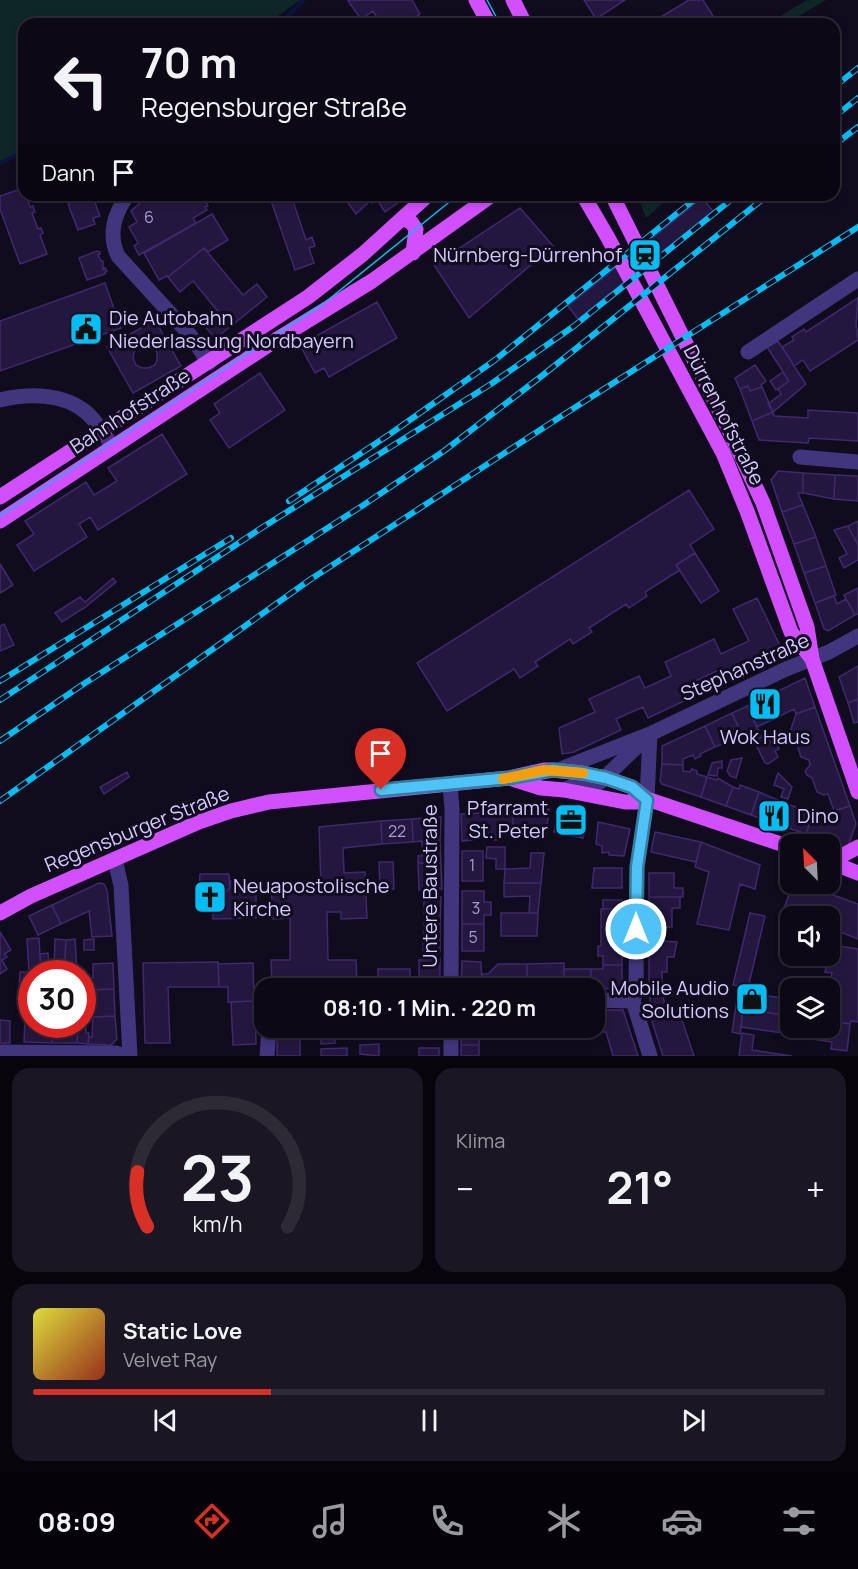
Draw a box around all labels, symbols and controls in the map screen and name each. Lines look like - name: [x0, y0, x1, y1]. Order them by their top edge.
- text: 70 m: [141, 33, 237, 91]
- icon: left: [42, 42, 120, 120]
- text: Regensburger Straße: [141, 88, 407, 125]
- icon: arrive: [107, 156, 140, 189]
- text: Dann: [42, 158, 95, 188]
- house number: 6: [144, 206, 154, 228]
- station icon: Nürnberg-Dürrenhof: [627, 237, 663, 273]
- place label: Nürnberg-Dürrenhof: [433, 241, 622, 268]
- place label: Die Autobahn Niederlassung Nordbayern: [109, 304, 354, 354]
- public building icon: Die Autobahn Niederlassung Nordbayern: [68, 311, 104, 347]
- street label: Dürrenhofstraße: [678, 340, 771, 489]
- street label: Bahnhofstraße: [64, 362, 195, 459]
- street label: Stephanstraße: [676, 626, 813, 707]
- restaurant icon: Wok Haus: [747, 686, 783, 722]
- place label: Wok Haus: [720, 723, 810, 750]
- pin: [355, 728, 406, 790]
- icon: arrive: [364, 737, 397, 770]
- street label: Regensburger Straße: [40, 779, 233, 878]
- place label: Pfarramt St. Peter: [467, 794, 548, 844]
- restaurant icon: Dino: [756, 798, 792, 834]
- office icon: Pfarramt St. Peter: [553, 802, 589, 838]
- place label: Dino: [797, 802, 839, 829]
- street label: Untere Baustraße: [416, 804, 443, 968]
- house number: 22: [388, 820, 406, 842]
- north arrow: [780, 834, 840, 894]
- map controls: [780, 834, 840, 1038]
- house number: 1: [469, 854, 475, 876]
- place label: Neuapostolische Kirche: [233, 872, 389, 922]
- church icon: Neuapostolische Kirche: [192, 879, 228, 915]
- house number: 3: [472, 897, 480, 919]
- position arrow: [604, 897, 668, 961]
- button: sound: [780, 906, 840, 966]
- house number: 5: [468, 926, 478, 948]
- speed limit sign: 30: [18, 960, 96, 1038]
- place label: Mobile Audio Solutions: [611, 974, 729, 1024]
- button: layers: [780, 978, 840, 1038]
- shop icon: Mobile Audio Solutions: [734, 981, 770, 1017]
- text: 08:10 · 1 Min. · 220 m: [323, 993, 536, 1023]
- text: Klima: [456, 1127, 505, 1154]
- text: 23: [181, 1134, 254, 1220]
- text: 21°: [607, 1156, 673, 1218]
- text: −: [456, 1166, 474, 1211]
- text: +: [806, 1166, 825, 1211]
- text: km/h: [193, 1209, 242, 1238]
- text: Static Love: [123, 1316, 242, 1346]
- text: Velvet Ray: [123, 1346, 217, 1373]
- icon: previous: [149, 1404, 182, 1437]
- icon: pause: [413, 1404, 446, 1437]
- icon: next: [677, 1404, 710, 1437]
- icon: directions: [191, 1500, 233, 1542]
- icon: music: [309, 1500, 351, 1542]
- icon: phone: [426, 1500, 468, 1542]
- icon: climate: [543, 1500, 585, 1542]
- icon: car: [661, 1500, 703, 1542]
- icon: filters: [778, 1500, 820, 1542]
- text: 08:09: [38, 1503, 116, 1540]

